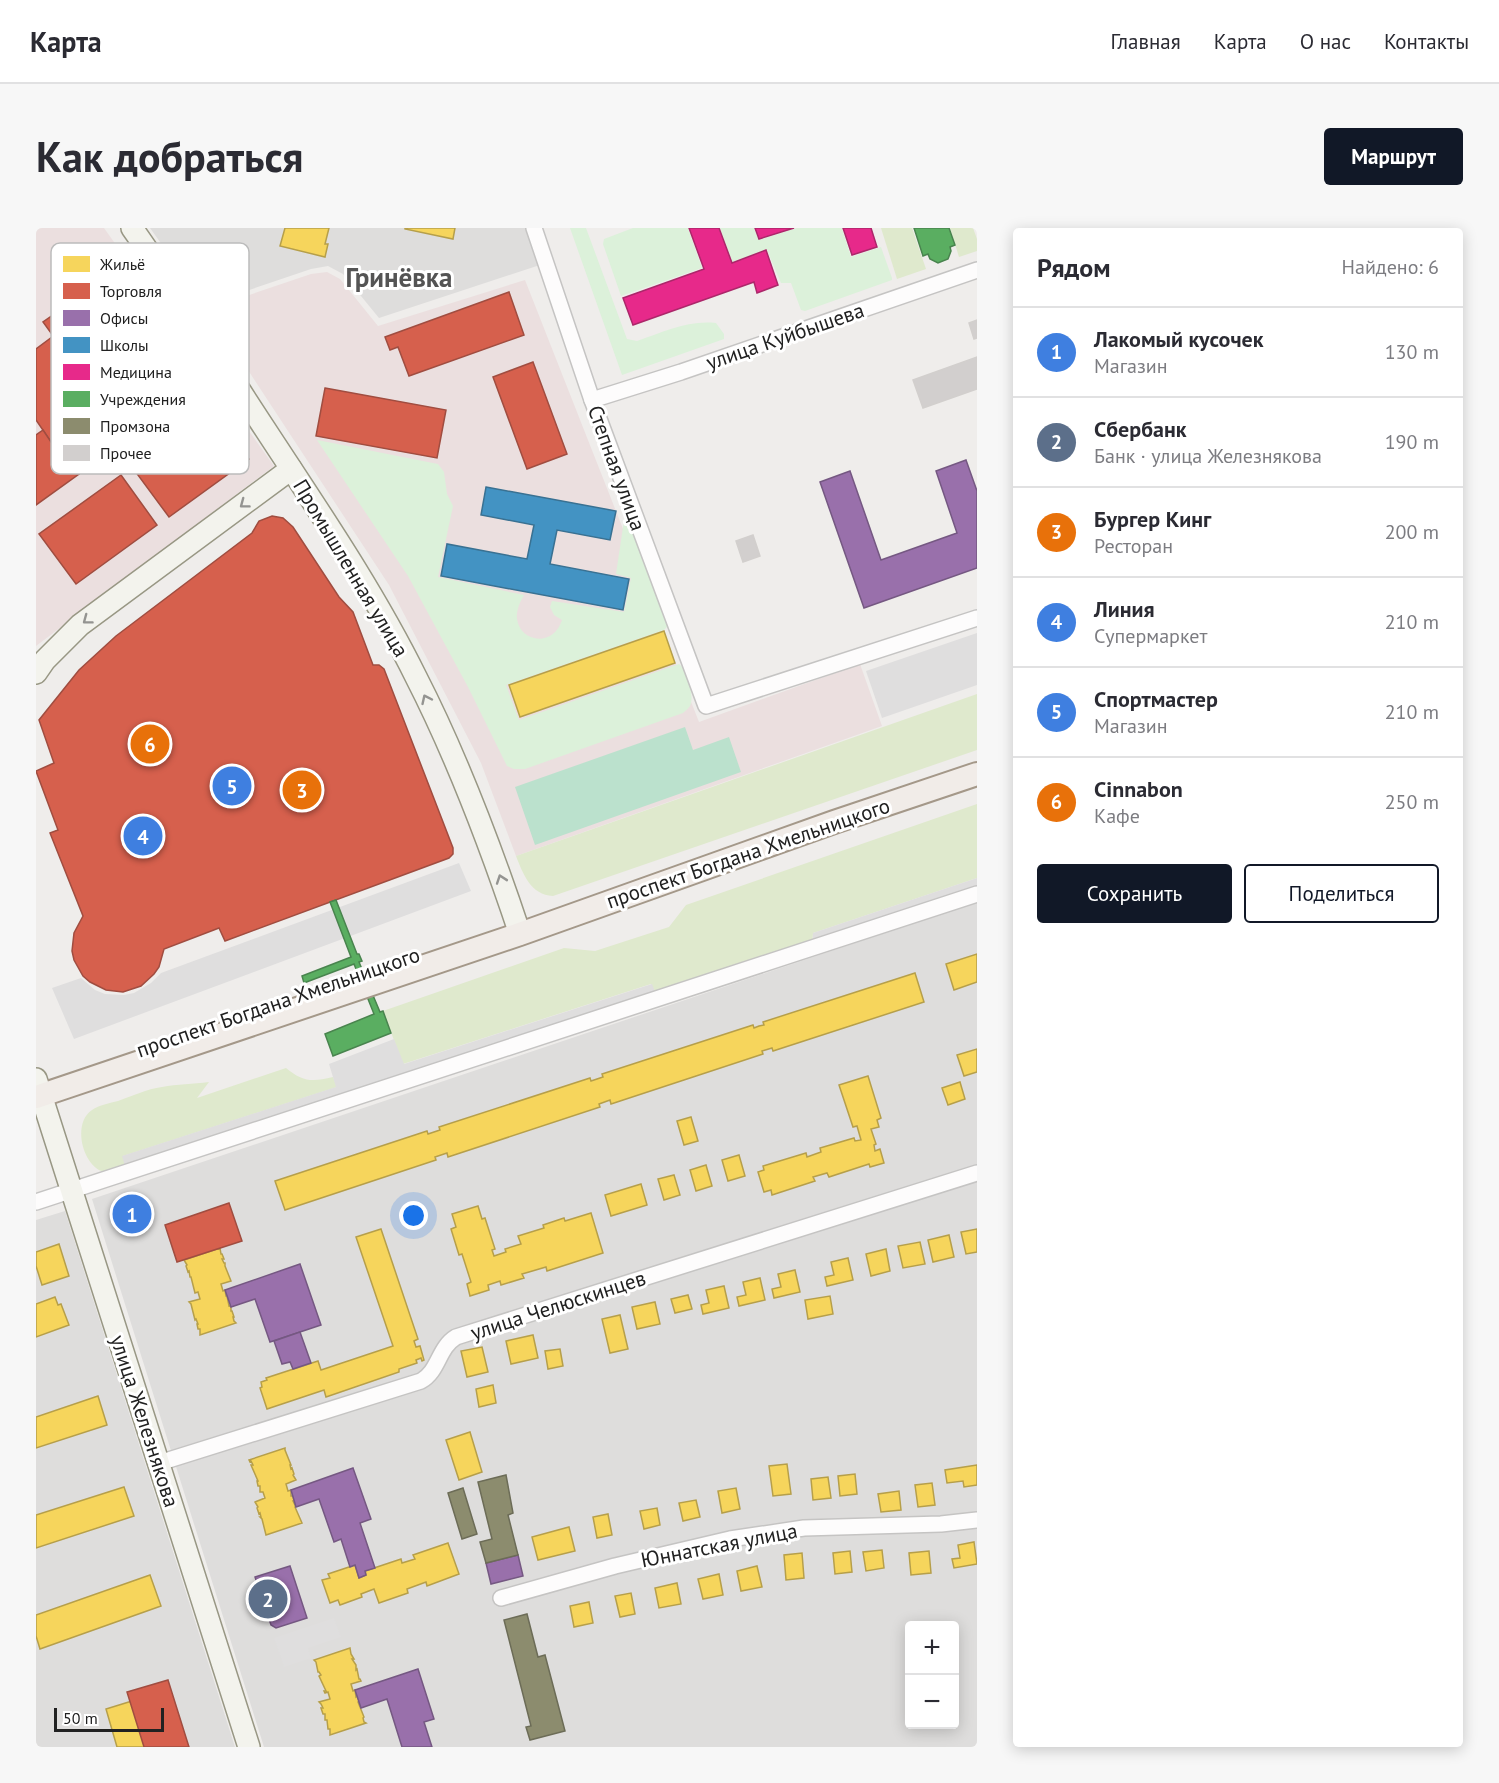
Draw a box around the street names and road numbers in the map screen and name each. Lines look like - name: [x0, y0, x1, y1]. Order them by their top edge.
- street label: улица Куйбышева: [702, 296, 868, 376]
- street label: Степная улица: [582, 402, 652, 534]
- street label: Промышленная улица: [287, 474, 415, 662]
- street label: проспект Богдана Хмельницкого: [603, 792, 893, 914]
- street label: проспект Богдана Хмельницкого: [133, 941, 423, 1063]
- street label: улица Челюскинцев: [467, 1264, 649, 1346]
- street label: улица Железнякова: [104, 1332, 186, 1510]
- street label: Юннатская улица: [638, 1517, 800, 1573]

